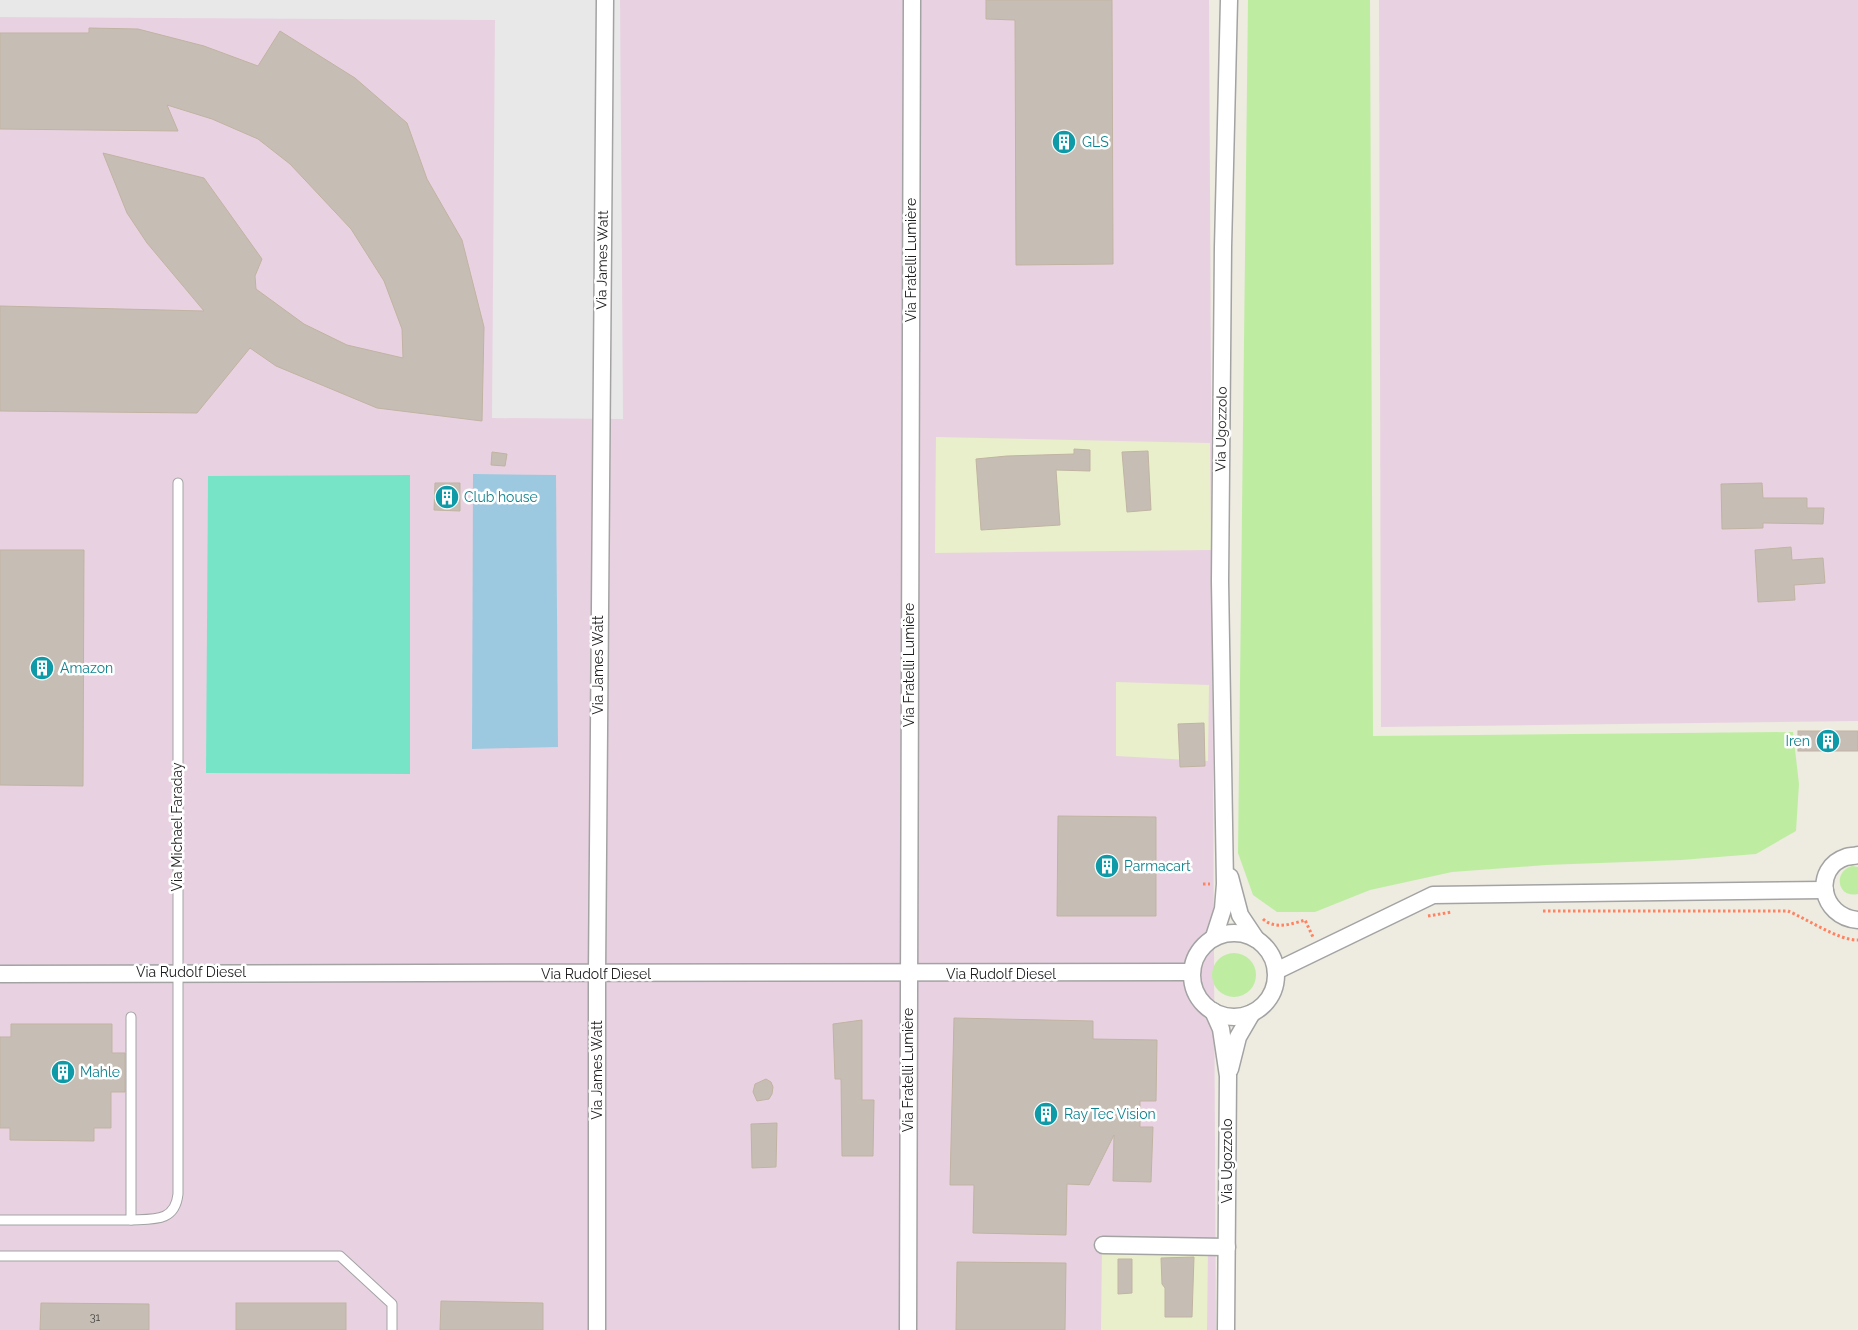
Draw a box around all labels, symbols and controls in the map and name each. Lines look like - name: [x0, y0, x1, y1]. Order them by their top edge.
- building icon: GLS: [1051, 129, 1077, 155]
- place label: GLS: [1082, 134, 1109, 150]
- street label: Via Fratelli Lumière: [903, 198, 919, 322]
- street label: Via James Watt: [593, 210, 611, 310]
- street label: Via Ugozzolo: [1212, 386, 1230, 472]
- building icon: Club house: [434, 484, 460, 510]
- place label: Club house: [464, 489, 538, 505]
- street label: Via Fratelli Lumière: [901, 603, 917, 727]
- street label: Via James Watt: [590, 615, 606, 715]
- building icon: Amazon: [29, 655, 55, 681]
- place label: Amazon: [60, 660, 113, 676]
- building icon: Iren: [1815, 728, 1841, 754]
- place label: Iren: [1785, 733, 1810, 749]
- street label: Via Michael Faraday: [169, 762, 185, 891]
- building icon: Parmacart: [1094, 853, 1120, 879]
- place label: Parmacart: [1124, 858, 1191, 874]
- street label: Via Rudolf Diesel: [136, 964, 246, 980]
- street label: Via Rudolf Diesel: [541, 966, 651, 982]
- street label: Via Rudolf Diesel: [946, 966, 1056, 982]
- street label: Via Fratelli Lumière: [900, 1008, 916, 1132]
- street label: Via James Watt: [589, 1020, 605, 1120]
- building icon: Mahle: [50, 1059, 76, 1085]
- place label: Mahle: [80, 1064, 120, 1080]
- building icon: Ray Tec Vision: [1033, 1101, 1059, 1127]
- place label: Ray Tec Vision: [1064, 1106, 1156, 1122]
- street label: Via Ugozzolo: [1219, 1118, 1235, 1204]
- house number: 31: [90, 1311, 101, 1324]

